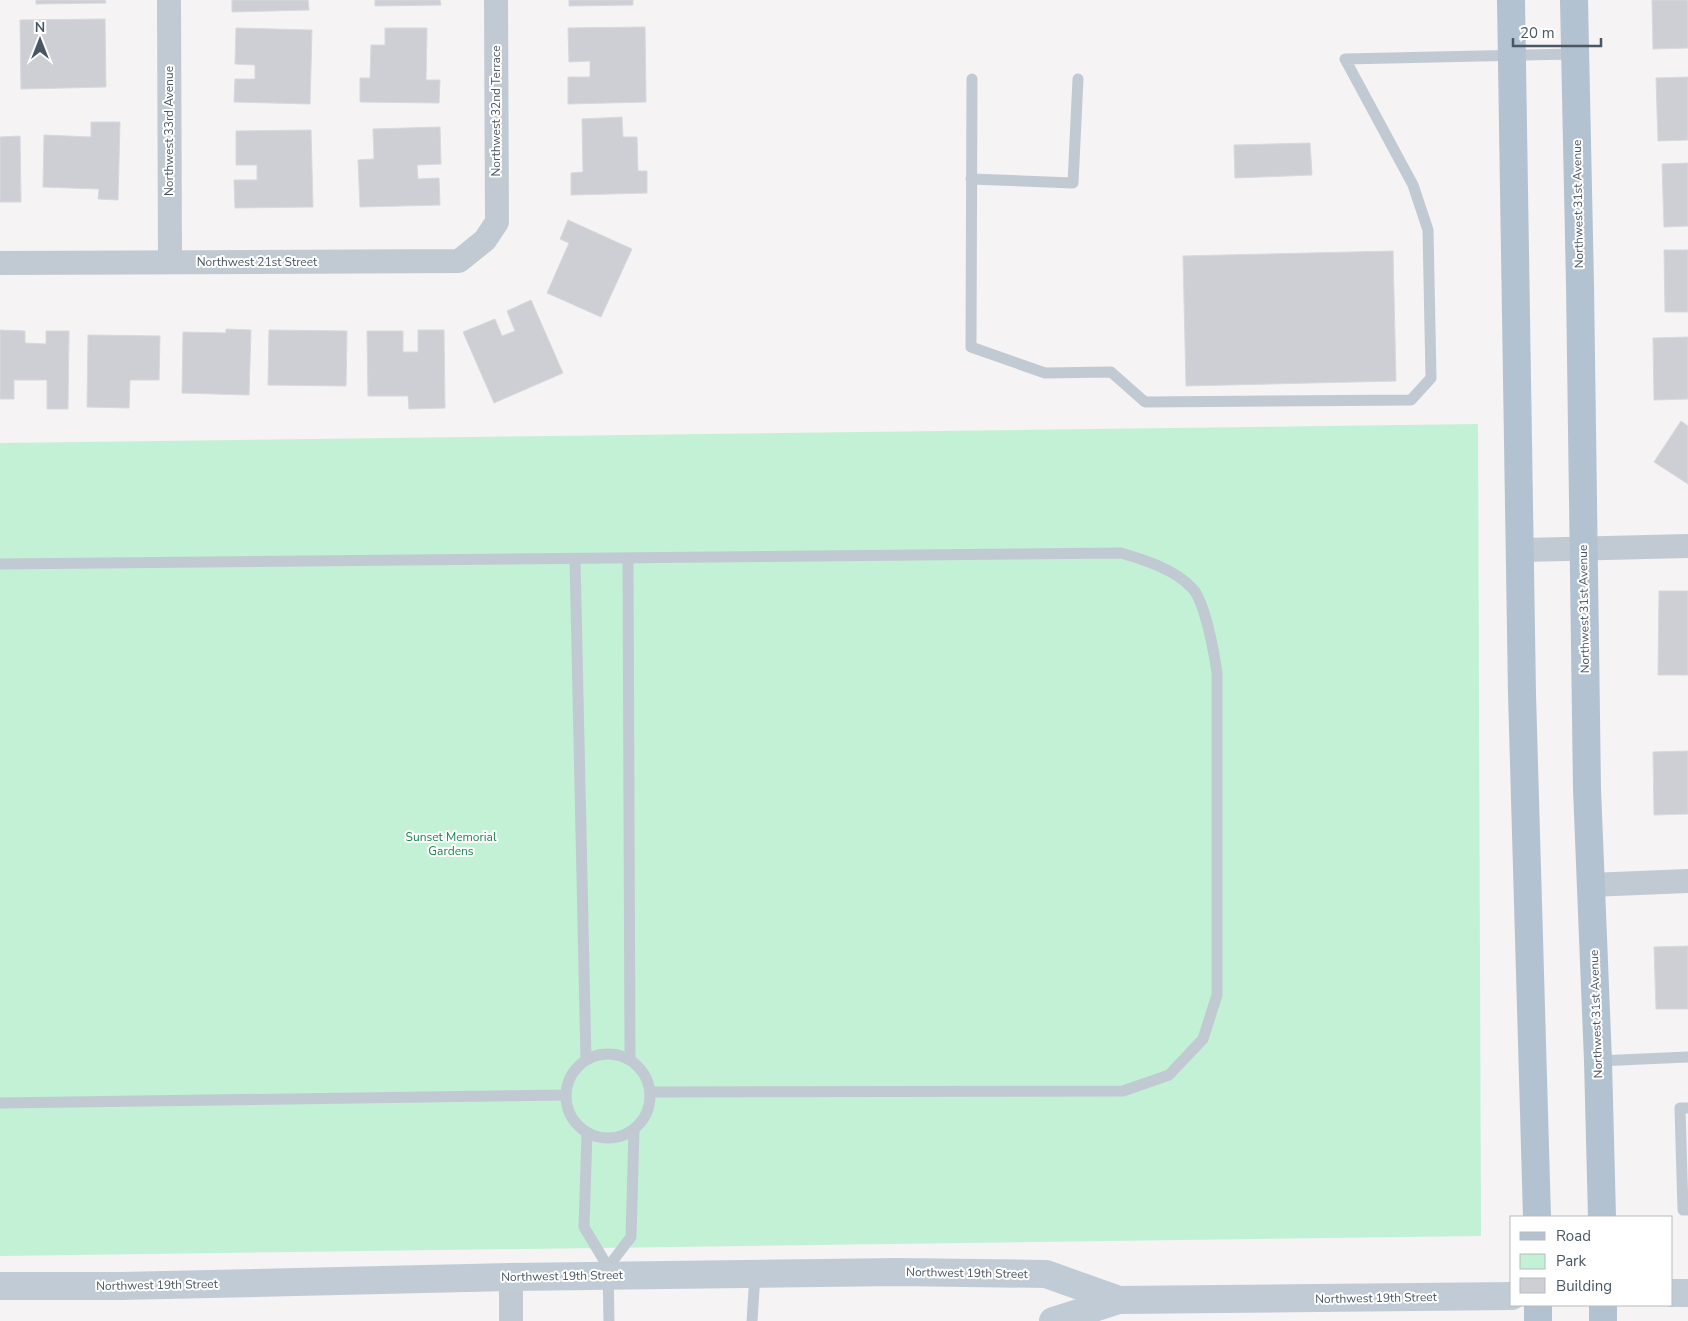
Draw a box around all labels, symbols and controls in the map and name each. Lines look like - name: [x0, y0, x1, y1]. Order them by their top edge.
- north arrow: [15, 15, 65, 65]
- scale bar: [1513, 15, 1600, 47]
- text: N: [35, 18, 45, 37]
- text: 20 m: [1520, 23, 1555, 43]
- street label: Northwest 32nd Terrace: [488, 45, 504, 177]
- street label: Northwest 33rd Avenue: [161, 66, 177, 196]
- street label: Northwest 31st Avenue: [1569, 139, 1587, 269]
- street label: Northwest 21st Street: [197, 254, 318, 270]
- street label: Northwest 31st Avenue: [1575, 544, 1593, 674]
- park label: Sunset Memorial Gardens: [406, 829, 497, 859]
- street label: Northwest 31st Avenue: [1586, 949, 1606, 1079]
- legend: [1510, 1216, 1673, 1306]
- text: Road: [1556, 1226, 1591, 1246]
- text: Park: [1556, 1251, 1586, 1271]
- street label: Northwest 19th Street: [906, 1264, 1029, 1282]
- street label: Northwest 19th Street: [501, 1267, 624, 1285]
- street label: Northwest 19th Street: [96, 1276, 219, 1294]
- text: Building: [1556, 1276, 1612, 1296]
- street label: Northwest 19th Street: [1315, 1289, 1438, 1307]

